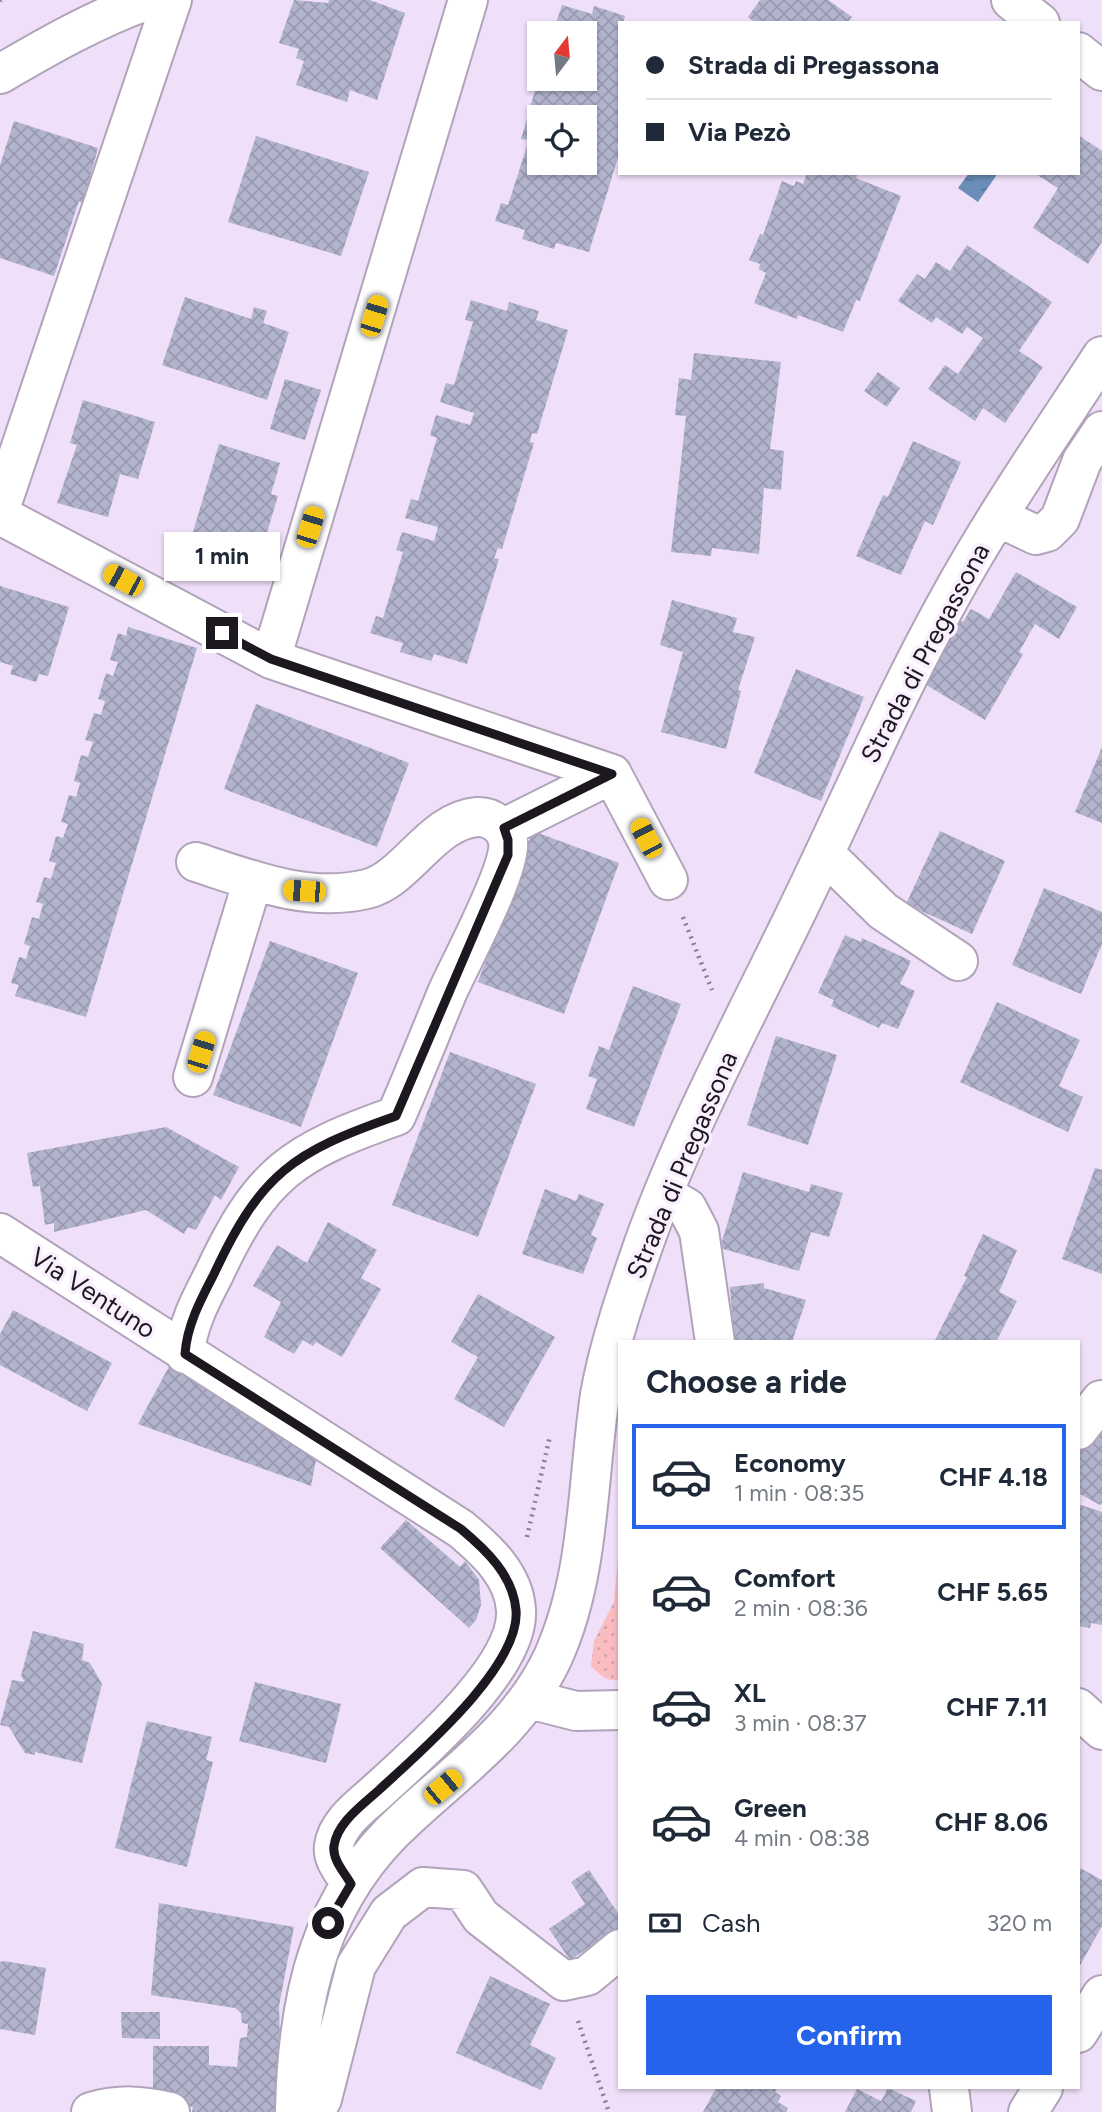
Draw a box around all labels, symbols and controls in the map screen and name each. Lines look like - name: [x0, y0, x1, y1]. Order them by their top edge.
- north arrow: [527, 21, 597, 91]
- map controls: [527, 21, 597, 175]
- text: Strada di Pregassona: [688, 49, 939, 81]
- button: locate: [527, 105, 597, 175]
- text: Via Pezò: [688, 116, 791, 148]
- car: [358, 293, 391, 339]
- car: [294, 504, 327, 550]
- callout: 1 min: [164, 532, 280, 580]
- street label: Strada di Pregassona: [854, 538, 996, 768]
- text: 1 min: [195, 542, 249, 570]
- car: [100, 561, 147, 599]
- route end: [206, 617, 238, 649]
- car: [627, 815, 666, 861]
- car: [283, 879, 326, 903]
- car: [185, 1029, 218, 1075]
- street label: Strada di Pregassona: [620, 1046, 744, 1284]
- street label: Via Ventuno: [24, 1241, 162, 1345]
- text: Choose a ride: [646, 1363, 847, 1401]
- icon: car: [650, 1445, 713, 1508]
- text: Economy: [734, 1447, 846, 1479]
- text: CHF 4.18: [939, 1461, 1048, 1493]
- text: 1 min · 08:35: [734, 1479, 865, 1507]
- icon: car: [650, 1560, 713, 1623]
- text: Comfort: [734, 1562, 836, 1594]
- text: CHF 5.65: [937, 1576, 1048, 1608]
- text: 2 min · 08:36: [734, 1594, 868, 1622]
- icon: car: [650, 1675, 713, 1738]
- text: XL: [734, 1677, 766, 1709]
- text: CHF 7.11: [946, 1691, 1048, 1723]
- text: 3 min · 08:37: [734, 1709, 867, 1737]
- car: [421, 1765, 466, 1809]
- icon: car: [650, 1790, 713, 1853]
- text: Green: [734, 1792, 807, 1824]
- text: CHF 8.06: [935, 1806, 1048, 1838]
- text: 4 min · 08:38: [734, 1824, 870, 1852]
- icon: cash: [646, 1904, 684, 1942]
- route start: [312, 1907, 344, 1939]
- text: Cash: [702, 1907, 761, 1939]
- text: 320 m: [987, 1909, 1052, 1937]
- button: Confirm: [646, 1995, 1052, 2075]

